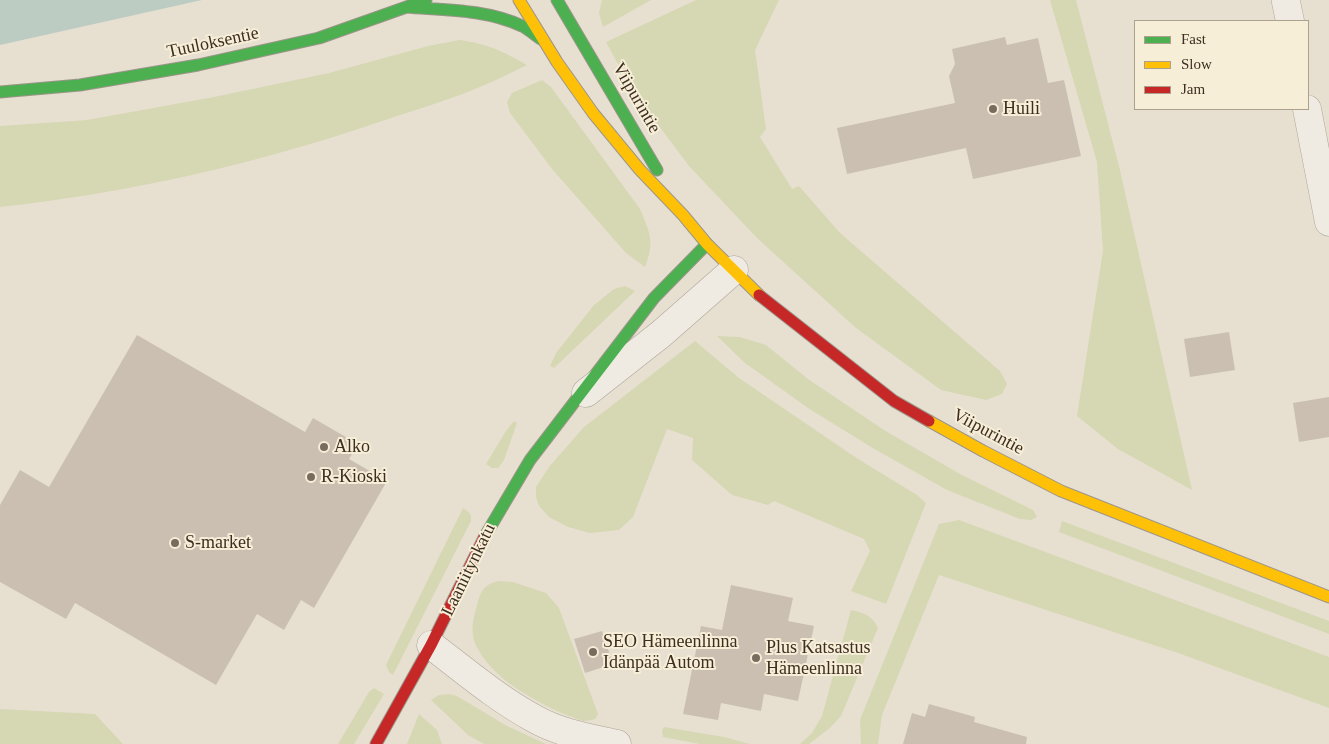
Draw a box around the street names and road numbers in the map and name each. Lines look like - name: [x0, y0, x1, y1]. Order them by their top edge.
- street label: Tuuloksentie: [165, 23, 261, 63]
- street label: Viipurintie: [607, 59, 665, 137]
- street label: Viipurintie: [949, 404, 1027, 460]
- street label: Laaniitynkatu: [437, 520, 501, 620]

